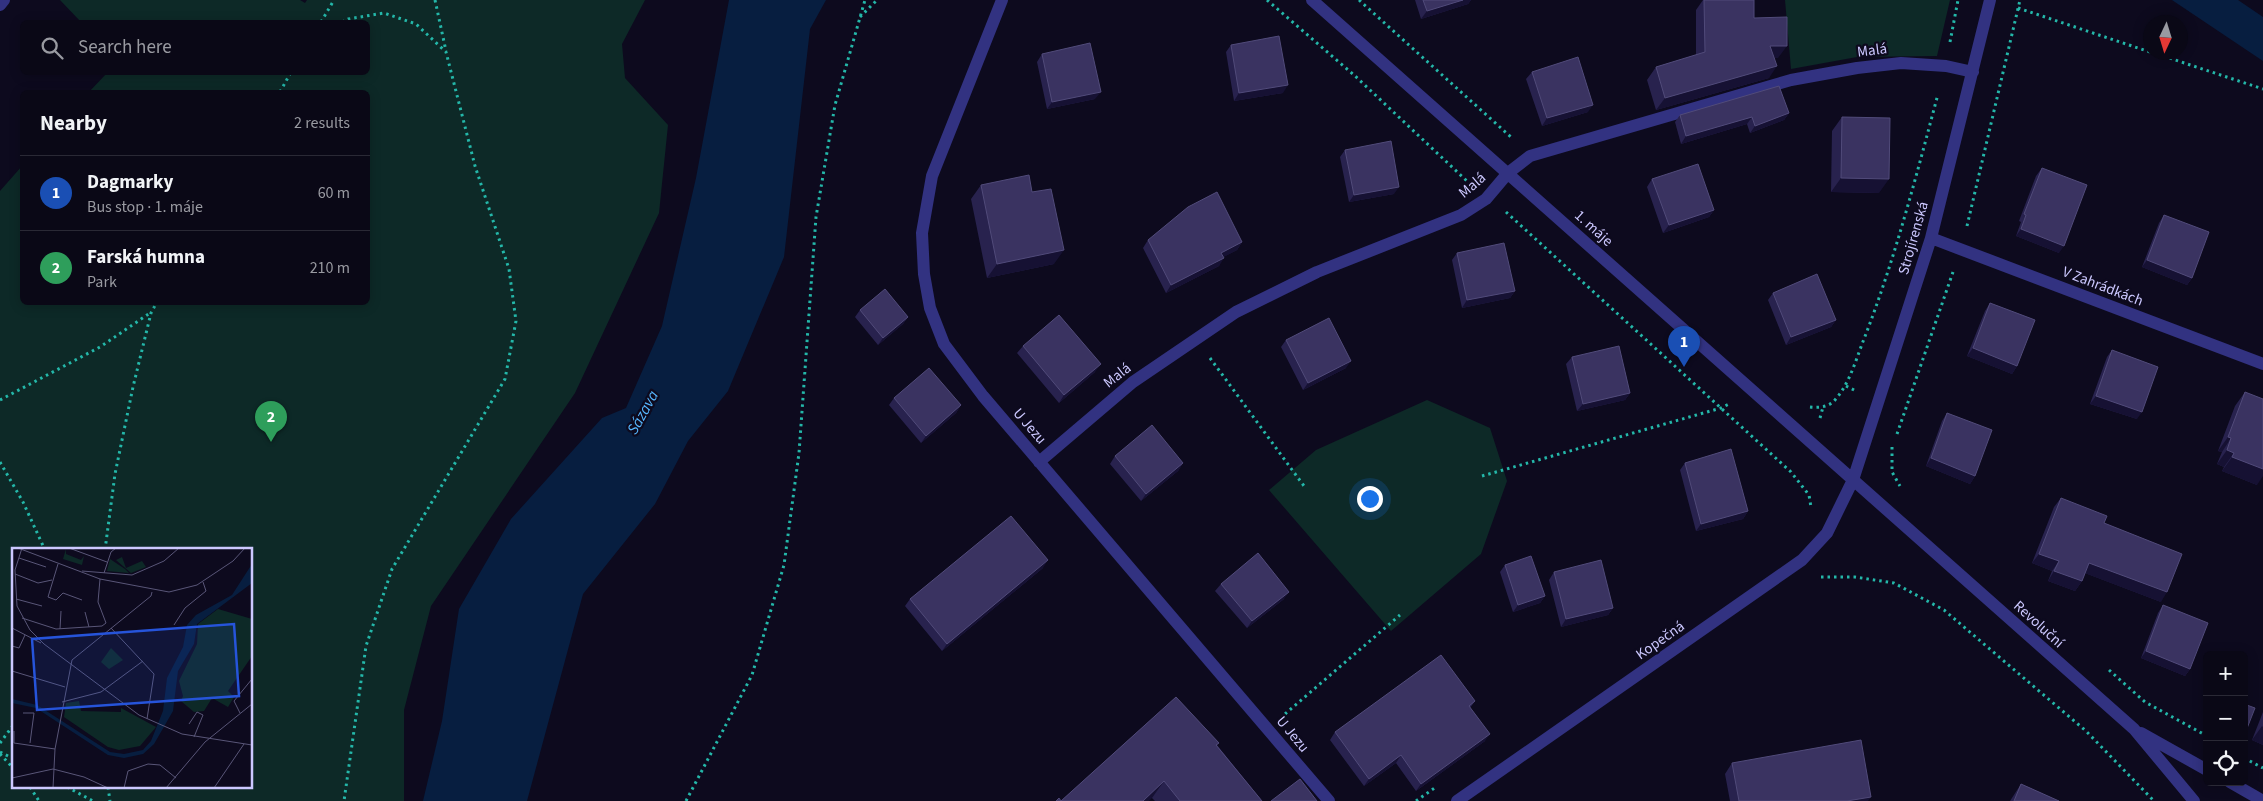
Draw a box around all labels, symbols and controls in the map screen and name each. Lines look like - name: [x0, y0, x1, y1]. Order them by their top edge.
- north arrow: [2143, 15, 2188, 60]
- search box: [20, 20, 370, 75]
- icon: search: [38, 34, 66, 62]
- text: Search here: [78, 34, 172, 61]
- street label: Malá: [1856, 38, 1888, 63]
- text: Nearby: [40, 108, 107, 138]
- text: 2 results: [294, 112, 350, 134]
- street label: Malá: [1454, 168, 1491, 203]
- text: Dagmarky: [87, 169, 173, 196]
- text: 1: [52, 182, 60, 204]
- text: 60 m: [318, 182, 350, 204]
- text: Bus stop · 1. máje: [87, 196, 203, 218]
- street label: Strojírenská: [1893, 199, 1934, 277]
- street label: 1. máje: [1570, 205, 1618, 251]
- text: Farská humna: [87, 244, 205, 271]
- text: 2: [52, 257, 60, 279]
- text: 210 m: [310, 257, 350, 279]
- street label: V Zahrádkách: [2059, 261, 2146, 311]
- text: Park: [87, 271, 117, 293]
- pin: 1: [1668, 326, 1700, 367]
- street label: Malá: [1099, 358, 1136, 393]
- water label: Sázava: [622, 386, 664, 439]
- pin: 2: [255, 401, 287, 442]
- street label: U Jezu: [1008, 404, 1051, 449]
- your location: [1357, 486, 1383, 512]
- inset map: [12, 548, 252, 788]
- street label: Revoluční: [2009, 596, 2070, 654]
- street label: Kopečná: [1632, 616, 1689, 665]
- map controls: [2203, 651, 2248, 786]
- button: +: [2203, 651, 2248, 696]
- button: −: [2203, 696, 2248, 741]
- street label: U Jezu: [1271, 712, 1314, 757]
- button: locate: [2203, 741, 2248, 786]

